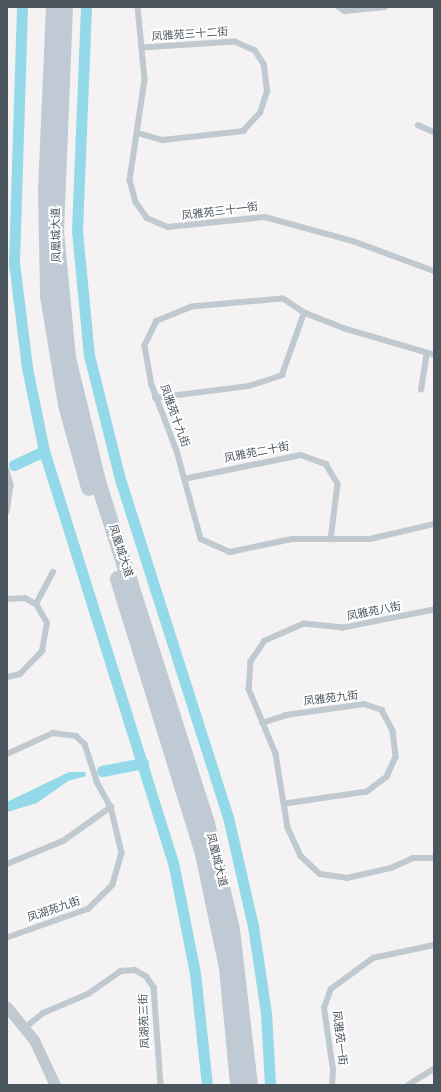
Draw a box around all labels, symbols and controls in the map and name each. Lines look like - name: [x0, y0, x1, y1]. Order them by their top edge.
- street label: 凤雅苑三十二街: [151, 26, 229, 44]
- street label: 凤雅苑三十一街: [181, 201, 259, 223]
- street label: 凤凰城大道: [50, 207, 64, 263]
- street label: 凤雅苑十九街: [157, 383, 191, 449]
- street label: 凤雅苑二十街: [223, 440, 291, 466]
- street label: 凤凰城大道: [105, 523, 135, 579]
- street label: 凤雅苑八街: [346, 600, 402, 624]
- street label: 凤雅苑九街: [303, 689, 359, 709]
- street label: 凤凰城大道: [203, 832, 229, 888]
- street label: 凤湖苑九街: [26, 895, 82, 925]
- street label: 凤湖苑三街: [137, 993, 153, 1049]
- street label: 凤雅苑一街: [329, 1010, 349, 1066]

